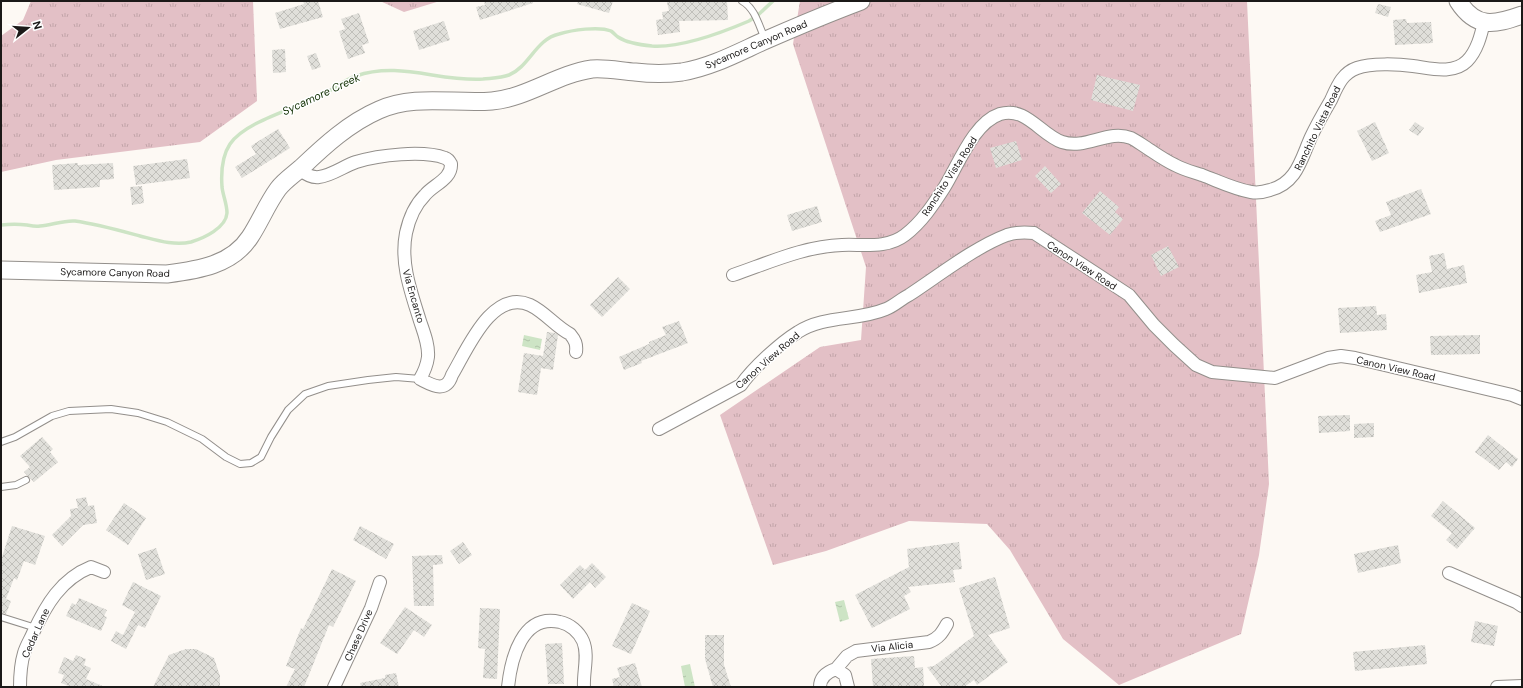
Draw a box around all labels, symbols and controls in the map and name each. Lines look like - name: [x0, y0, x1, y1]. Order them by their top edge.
- north arrow: [8, 8, 48, 48]
- street label: Sycamore Canyon Road: [703, 17, 809, 72]
- text: N: [30, 19, 45, 31]
- water label: Sycamore Creek: [280, 70, 363, 118]
- street label: Ranchito Vista Road: [1291, 84, 1344, 173]
- street label: Ranchito Vista Road: [919, 134, 980, 219]
- street label: Canon View Road: [1044, 238, 1119, 293]
- street label: Sycamore Canyon Road: [60, 265, 170, 280]
- street label: Via Encanto: [400, 268, 427, 325]
- street label: Canon View Road: [733, 329, 802, 392]
- street label: Canon View Road: [1355, 353, 1437, 384]
- street label: Cedar Lane: [19, 606, 52, 660]
- street label: Chase Drive: [341, 607, 376, 663]
- street label: Via Alicia: [870, 638, 914, 655]

